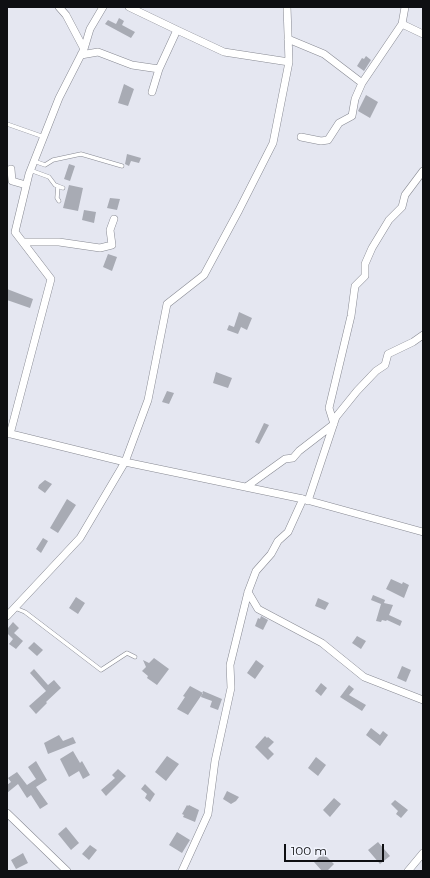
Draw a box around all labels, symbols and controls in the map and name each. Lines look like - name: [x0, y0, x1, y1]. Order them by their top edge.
- scale bar: [286, 836, 386, 862]
- text: 100 m: [291, 843, 327, 858]

